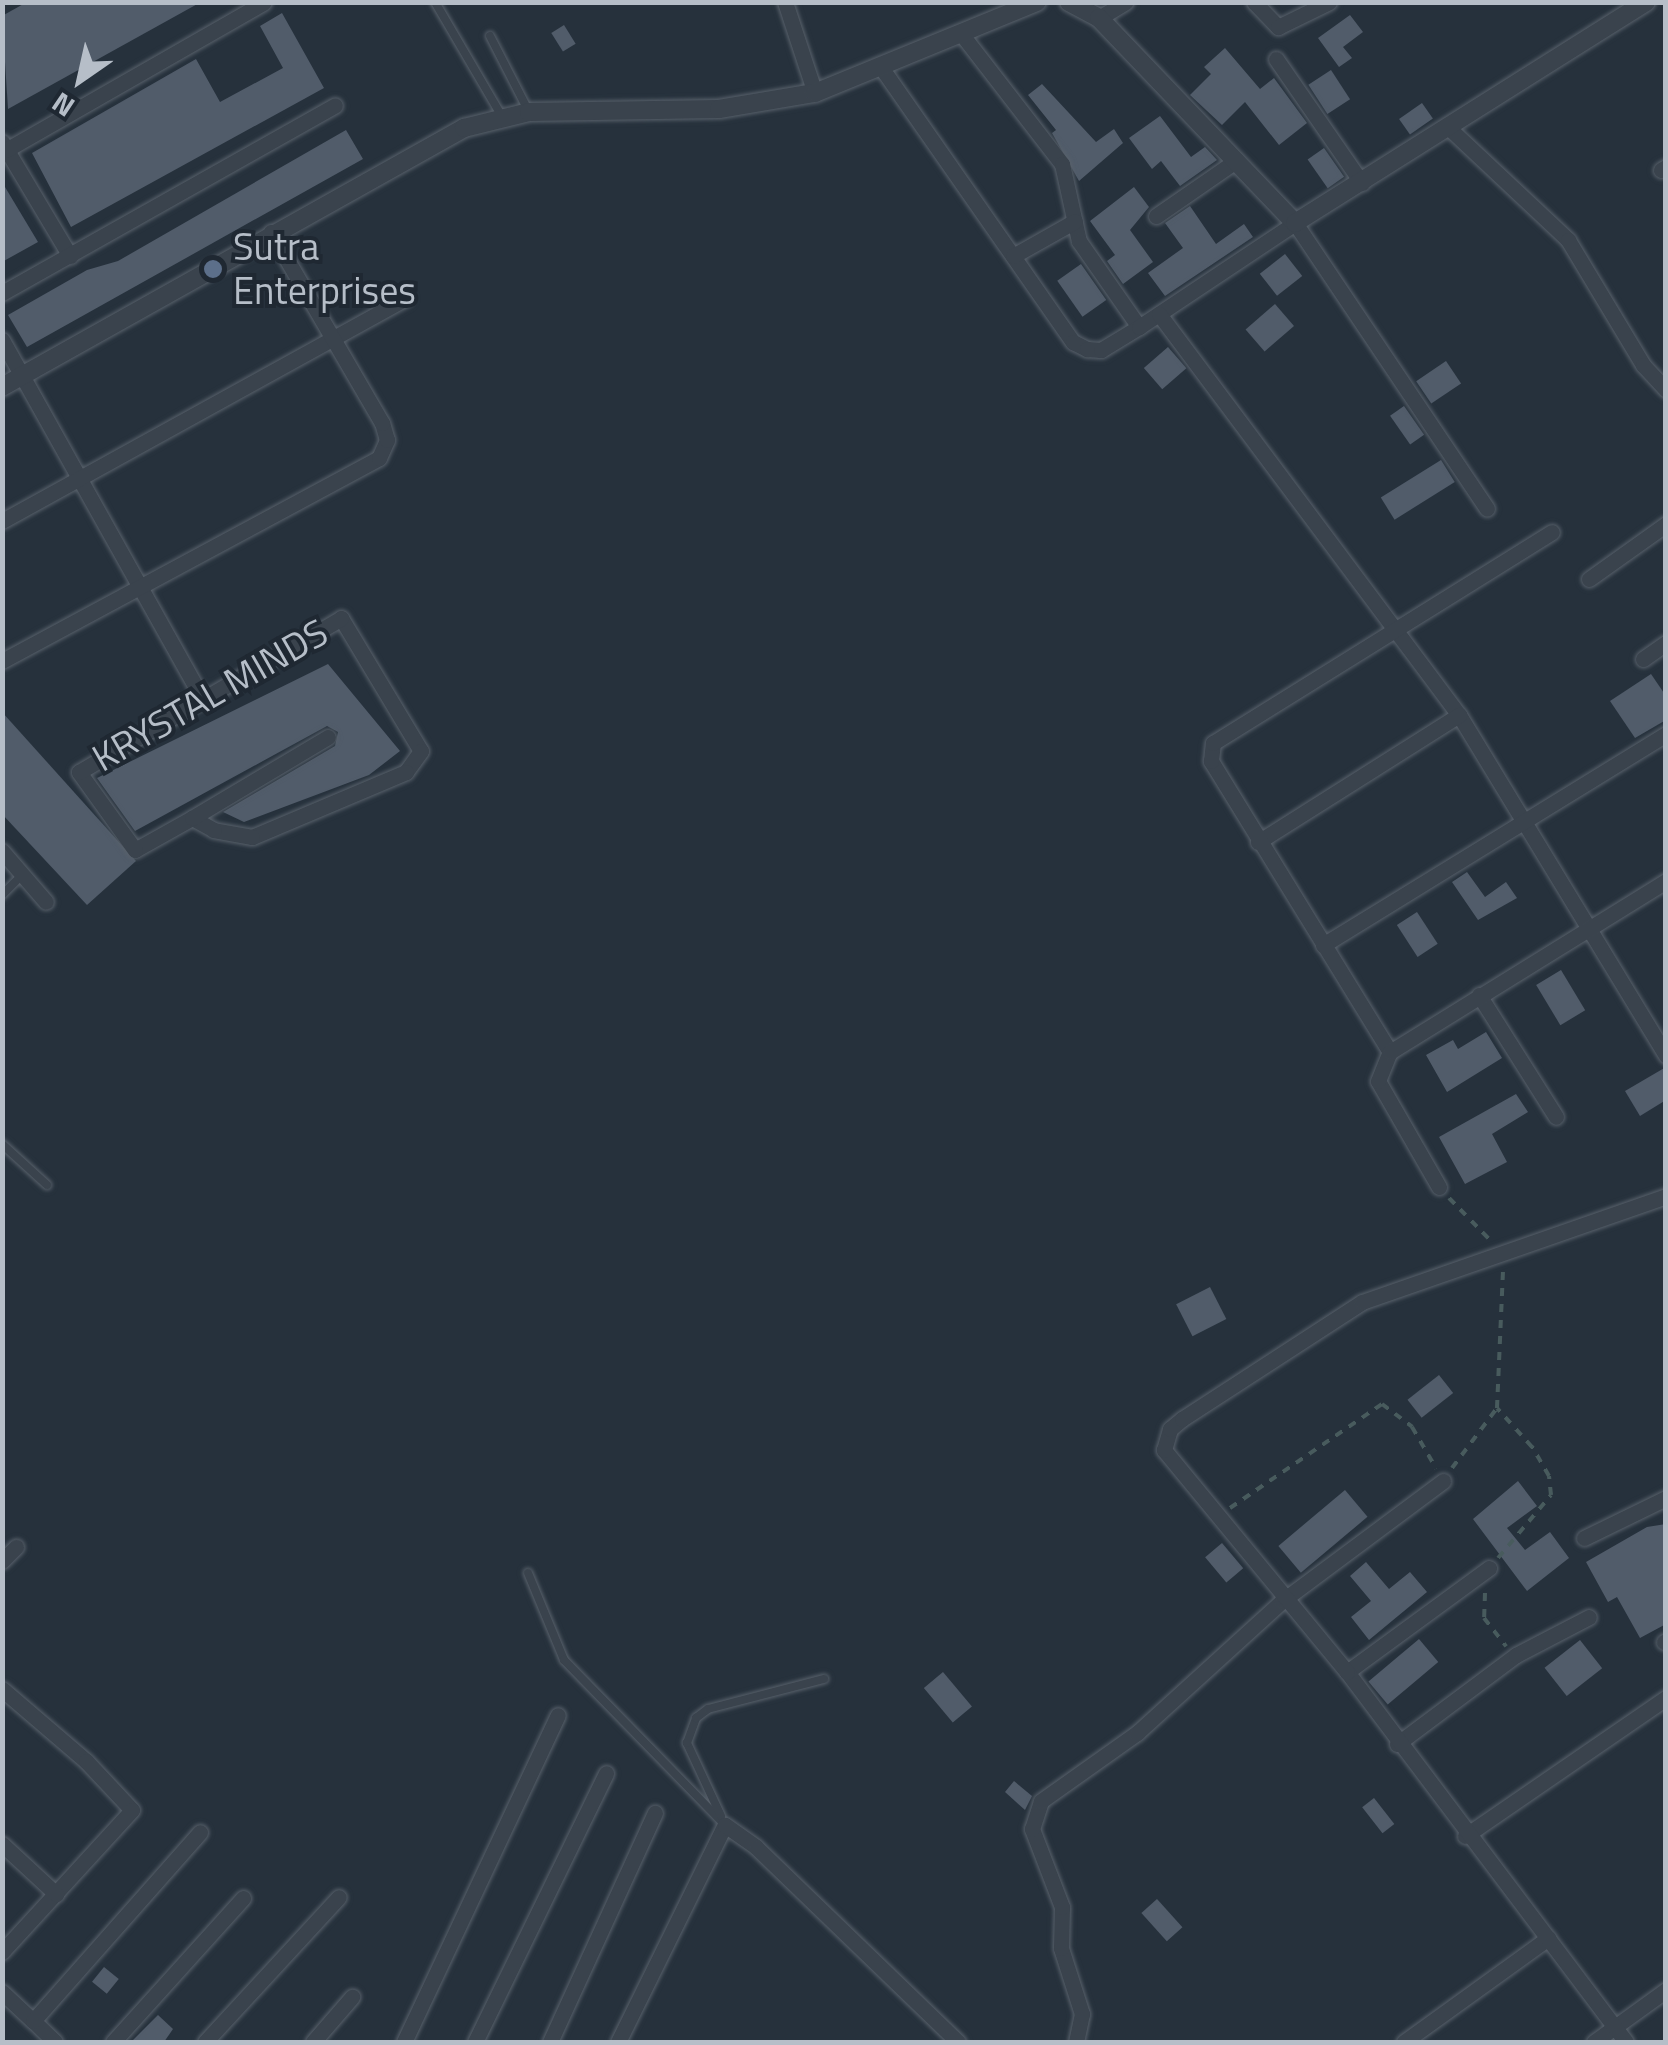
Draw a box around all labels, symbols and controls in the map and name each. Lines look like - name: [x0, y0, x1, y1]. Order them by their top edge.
- north arrow: [30, 30, 130, 130]
- text: N: [43, 82, 83, 129]
- place label: Sutra Enterprises: [233, 224, 416, 314]
- marker: Sutra Enterprises: [202, 258, 224, 280]
- street label: KRYSTAL MINDS: [84, 609, 336, 781]

